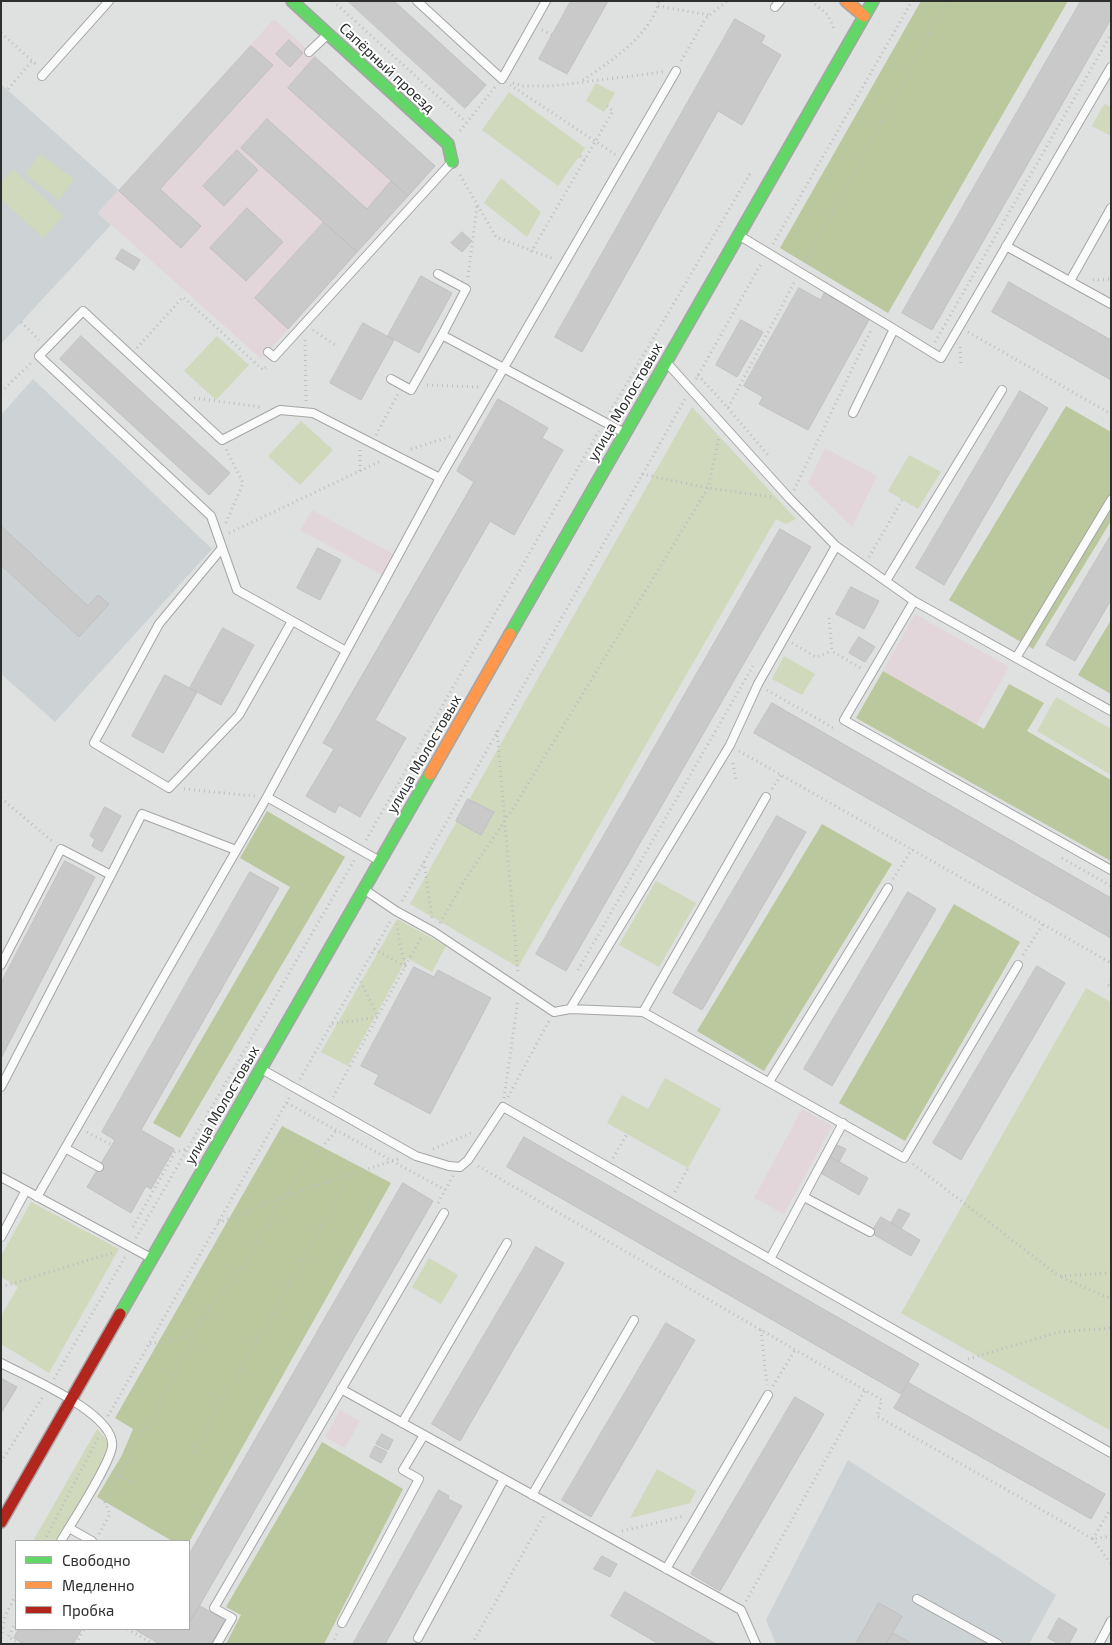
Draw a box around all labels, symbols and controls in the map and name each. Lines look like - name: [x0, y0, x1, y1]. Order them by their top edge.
- street label: Сапёрный проезд: [335, 19, 439, 117]
- street label: улица Молостовых: [584, 339, 666, 465]
- street label: улица Молостовых: [383, 691, 465, 817]
- street label: улица Молостовых: [181, 1042, 263, 1168]
- legend: [15, 1540, 190, 1630]
- text: Свободно: [62, 1551, 131, 1569]
- text: Медленно: [62, 1576, 135, 1594]
- text: Пробка: [62, 1601, 114, 1619]

